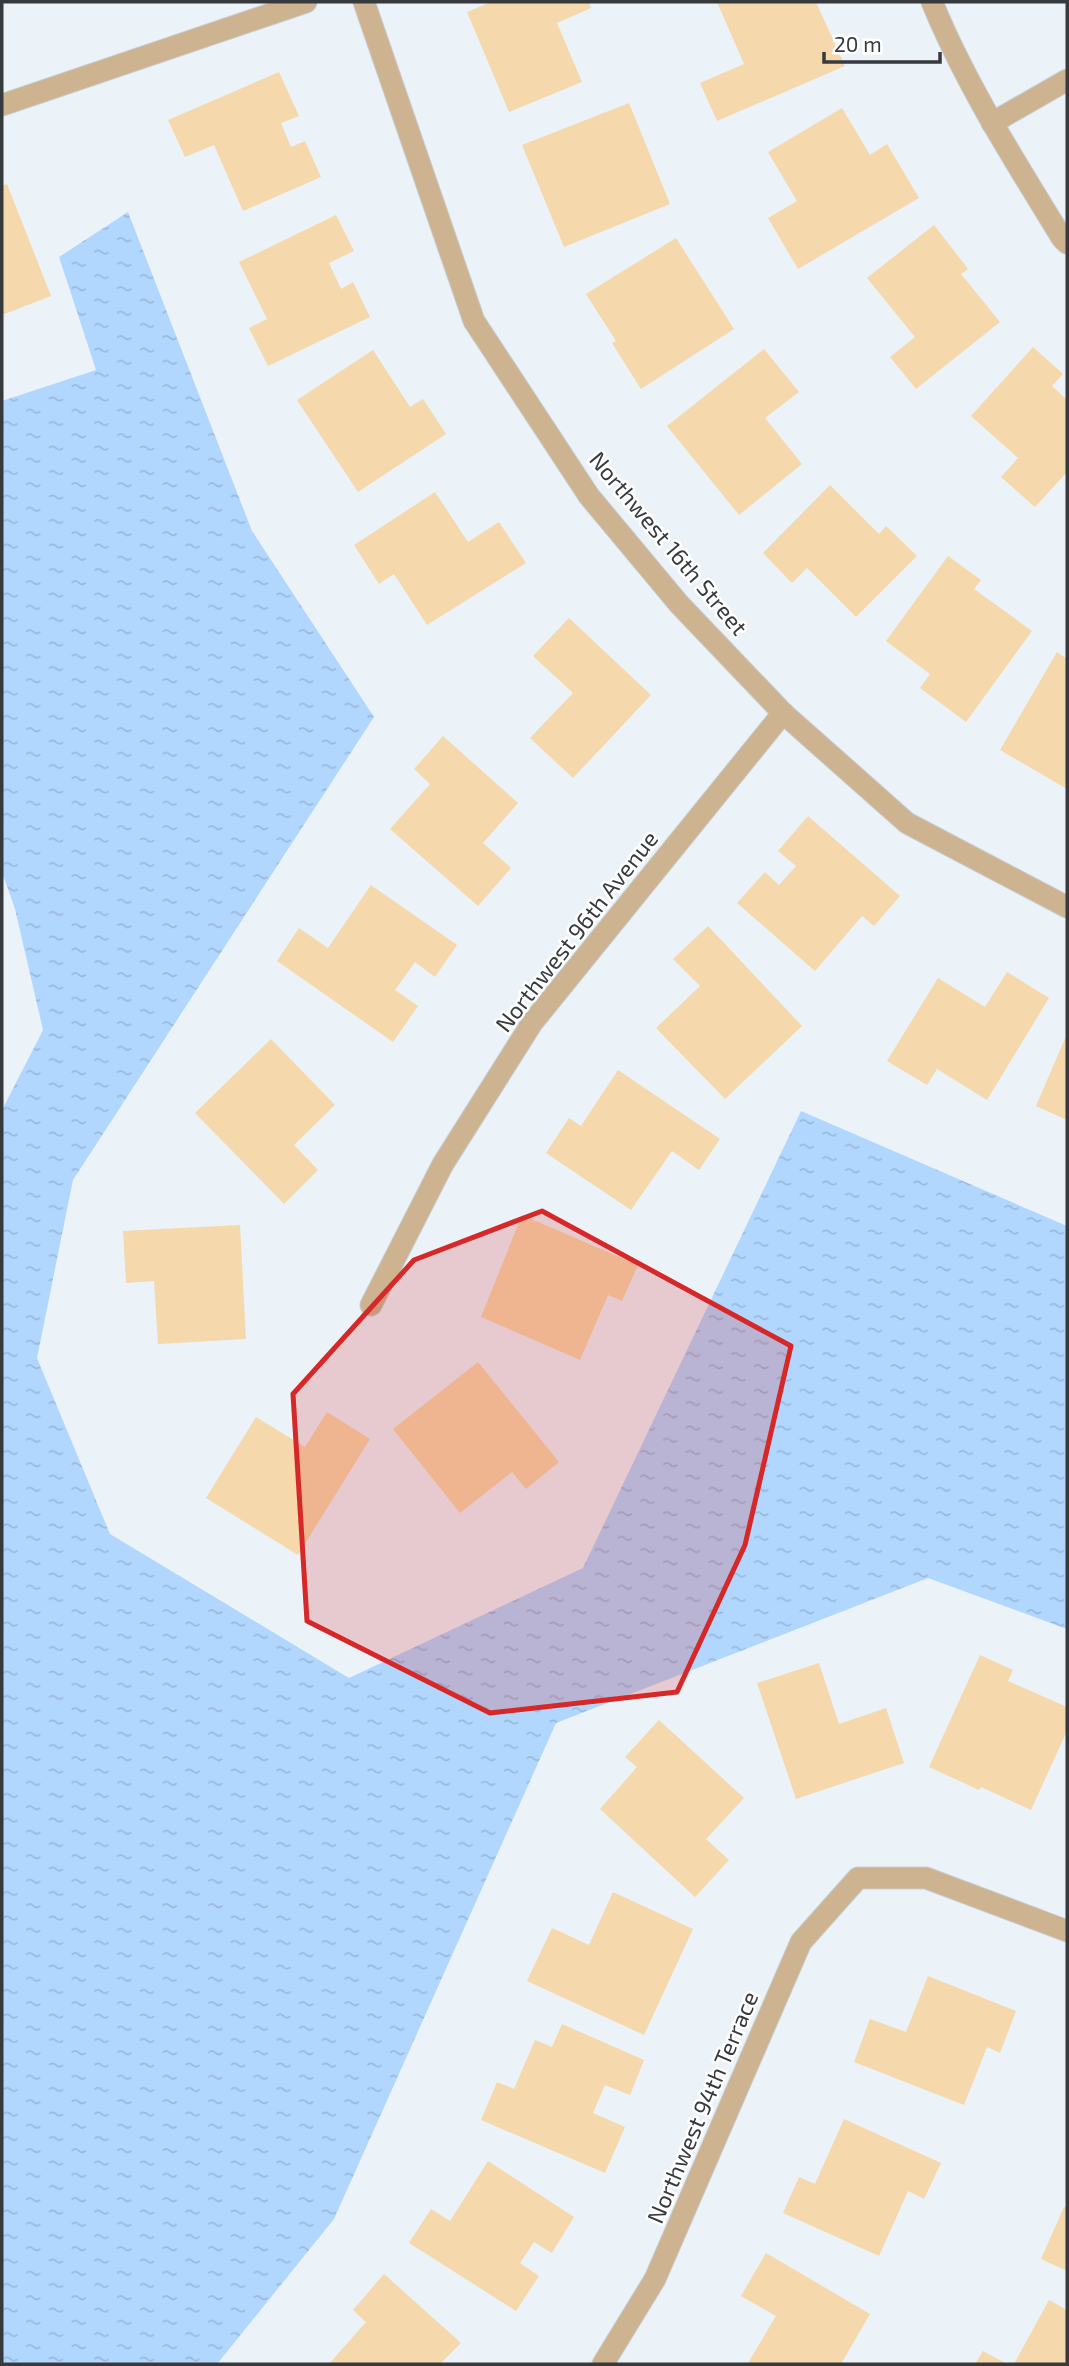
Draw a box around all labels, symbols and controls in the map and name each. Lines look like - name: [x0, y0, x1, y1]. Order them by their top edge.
- scale bar: [824, 21, 940, 65]
- text: 20 m: [834, 31, 882, 56]
- street label: Northwest 16th Street: [584, 446, 754, 641]
- street label: Northwest 96th Avenue: [489, 825, 663, 1037]
- street label: Northwest 94th Terrace: [640, 1987, 764, 2227]

